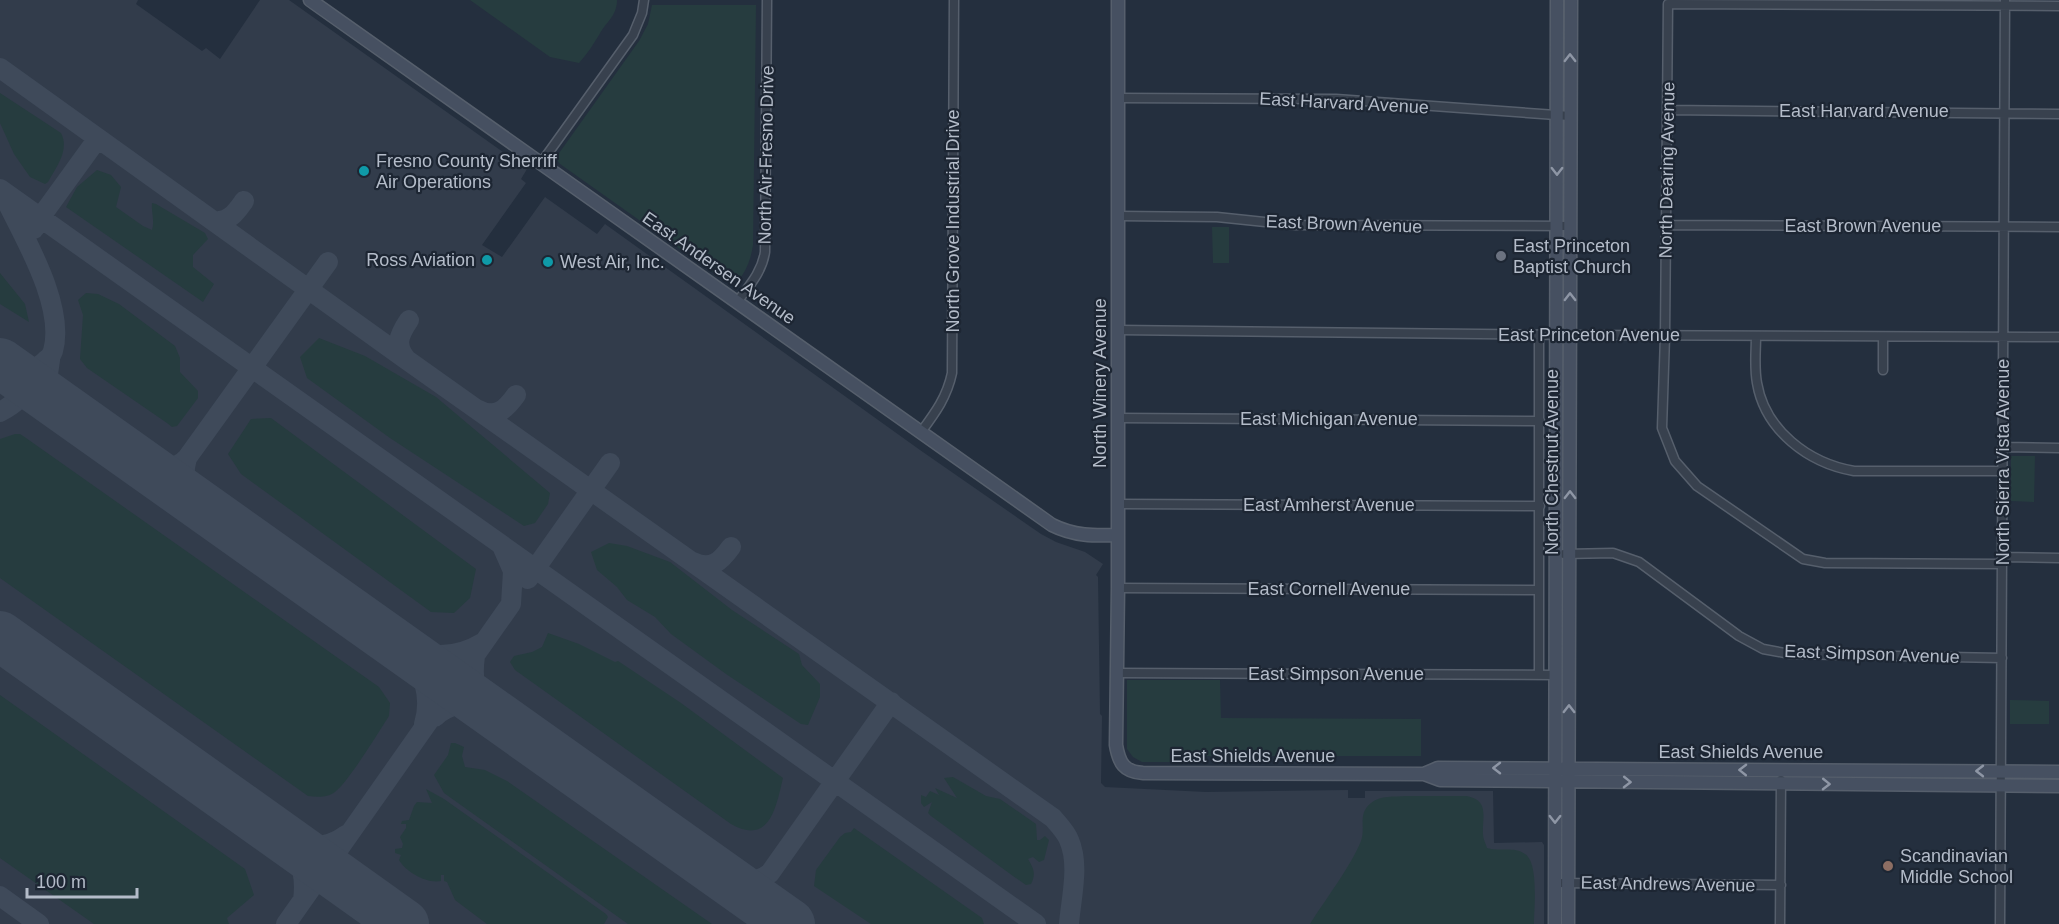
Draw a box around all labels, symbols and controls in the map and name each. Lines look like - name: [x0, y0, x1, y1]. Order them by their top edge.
- one-way arrow: [1564, 54, 1577, 63]
- street label: North Air-Fresno Drive: [754, 65, 778, 245]
- street label: North Dearing Avenue: [1655, 81, 1679, 259]
- street label: East Harvard Avenue: [1259, 89, 1429, 117]
- street label: East Harvard Avenue: [1779, 101, 1949, 121]
- street label: North Grove Industrial Drive: [943, 109, 963, 333]
- place label: Fresno County Sherriff Air Operations: [376, 151, 558, 192]
- marker: Fresno County Sherriff Air Operations: [357, 164, 371, 178]
- one-way arrow: [1551, 166, 1563, 175]
- street label: East Andersen Avenue: [639, 208, 799, 328]
- street label: East Brown Avenue: [1265, 211, 1423, 237]
- street label: East Brown Avenue: [1785, 216, 1941, 236]
- place label: East Princeton Baptist Church: [1513, 236, 1631, 277]
- marker: East Princeton Baptist Church: [1494, 249, 1508, 263]
- place label: Ross Aviation: [366, 250, 475, 270]
- place label: West Air, Inc.: [560, 252, 665, 272]
- marker: Ross Aviation: [480, 253, 494, 267]
- marker: West Air, Inc.: [541, 255, 555, 269]
- one-way arrow: [1564, 292, 1576, 301]
- street label: North Winery Avenue: [1090, 298, 1110, 468]
- street label: East Princeton Avenue: [1498, 325, 1680, 345]
- street label: North Sierra Vista Avenue: [1993, 359, 2013, 565]
- street label: North Chestnut Avenue: [1542, 369, 1562, 555]
- street label: East Michigan Avenue: [1240, 409, 1418, 429]
- one-way arrow: [1564, 491, 1576, 500]
- street label: East Amherst Avenue: [1243, 495, 1415, 515]
- street label: East Cornell Avenue: [1248, 579, 1410, 599]
- street label: East Simpson Avenue: [1784, 641, 1960, 667]
- street label: East Simpson Avenue: [1248, 664, 1424, 684]
- one-way arrow: [1563, 705, 1575, 714]
- street label: East Shields Avenue: [1659, 742, 1823, 762]
- street label: East Shields Avenue: [1171, 746, 1335, 766]
- one-way arrow: [1492, 762, 1501, 774]
- one-way arrow: [1738, 764, 1747, 776]
- one-way arrow: [1975, 765, 1984, 777]
- one-way arrow: [1623, 775, 1632, 788]
- one-way arrow: [1822, 778, 1831, 790]
- one-way arrow: [1549, 814, 1561, 823]
- place label: Scandinavian Middle School: [1900, 846, 2013, 887]
- marker: Scandinavian Middle School: [1881, 859, 1895, 873]
- scale bar: [27, 861, 136, 899]
- text: 100 m: [36, 872, 86, 892]
- street label: East Andrews Avenue: [1580, 872, 1756, 896]

